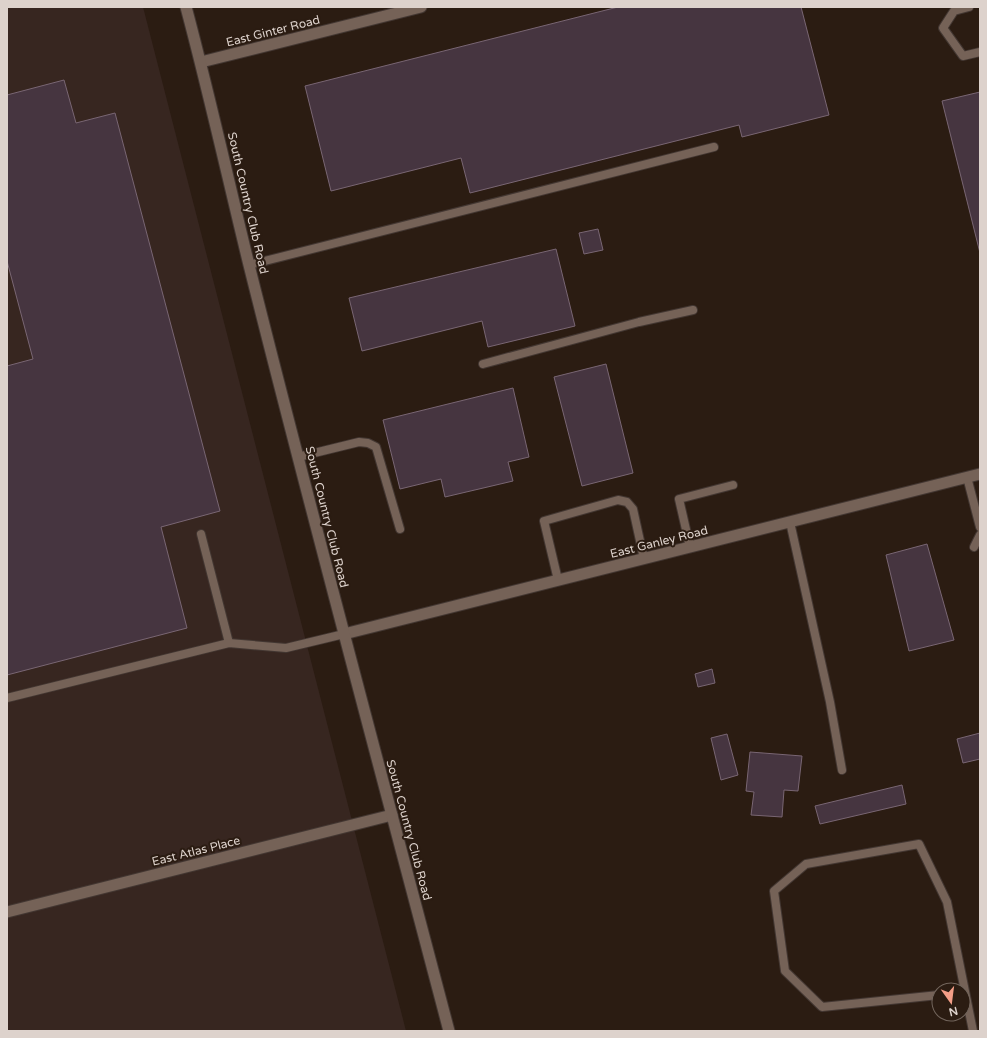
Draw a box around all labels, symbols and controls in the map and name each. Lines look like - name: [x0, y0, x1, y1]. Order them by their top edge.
- street label: East Ginter Road: [225, 13, 321, 49]
- street label: South Country Club Road: [225, 131, 271, 275]
- street label: South Country Club Road: [303, 445, 351, 589]
- street label: East Ganley Road: [609, 523, 709, 561]
- street label: South Country Club Road: [383, 758, 435, 902]
- street label: East Atlas Place: [150, 833, 242, 869]
- north arrow: [931, 982, 971, 1022]
- text: N: [947, 1004, 959, 1019]

